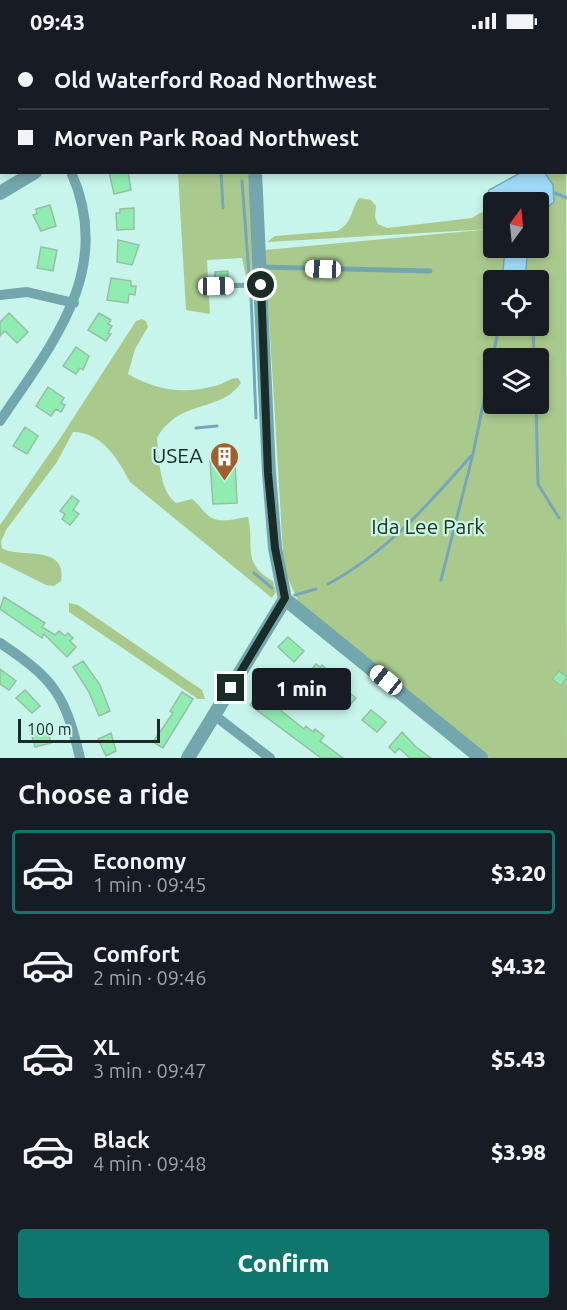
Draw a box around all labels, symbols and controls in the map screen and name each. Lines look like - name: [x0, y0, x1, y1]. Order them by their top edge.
- text: 09:43: [30, 9, 85, 34]
- text: Old Waterford Road Northwest: [54, 67, 377, 92]
- text: Morven Park Road Northwest: [54, 125, 359, 150]
- north arrow: [483, 192, 549, 258]
- map controls: [483, 192, 549, 414]
- car: [305, 259, 341, 279]
- button: locate: [483, 270, 549, 336]
- route start: [247, 271, 274, 298]
- car: [198, 277, 234, 295]
- button: layers: [483, 348, 549, 414]
- building icon: USEA: [208, 440, 240, 482]
- place label: USEA: [152, 443, 203, 467]
- park label: Ida Lee Park: [371, 514, 485, 538]
- car: [366, 662, 406, 698]
- callout: 1 min: [252, 667, 351, 709]
- route end: [217, 674, 244, 701]
- text: 1 min: [276, 677, 327, 700]
- scale bar: [18, 716, 160, 744]
- text: 100 m: [27, 720, 72, 738]
- text: Choose a ride: [18, 779, 190, 809]
- icon: car: [21, 845, 75, 899]
- text: Economy: [93, 848, 186, 873]
- text: $3.20: [491, 860, 546, 885]
- text: 1 min · 09:45: [93, 873, 207, 896]
- icon: car: [21, 938, 75, 992]
- text: Comfort: [93, 941, 180, 966]
- text: $4.32: [491, 953, 546, 978]
- text: 2 min · 09:46: [93, 966, 207, 989]
- icon: car: [21, 1031, 75, 1085]
- text: XL: [93, 1034, 120, 1059]
- text: $5.43: [491, 1046, 546, 1071]
- text: 3 min · 09:47: [93, 1059, 207, 1082]
- icon: car: [21, 1124, 75, 1178]
- text: Black: [93, 1127, 150, 1152]
- text: $3.98: [491, 1139, 546, 1164]
- text: 4 min · 09:48: [93, 1152, 207, 1175]
- button: Confirm: [18, 1229, 549, 1298]

